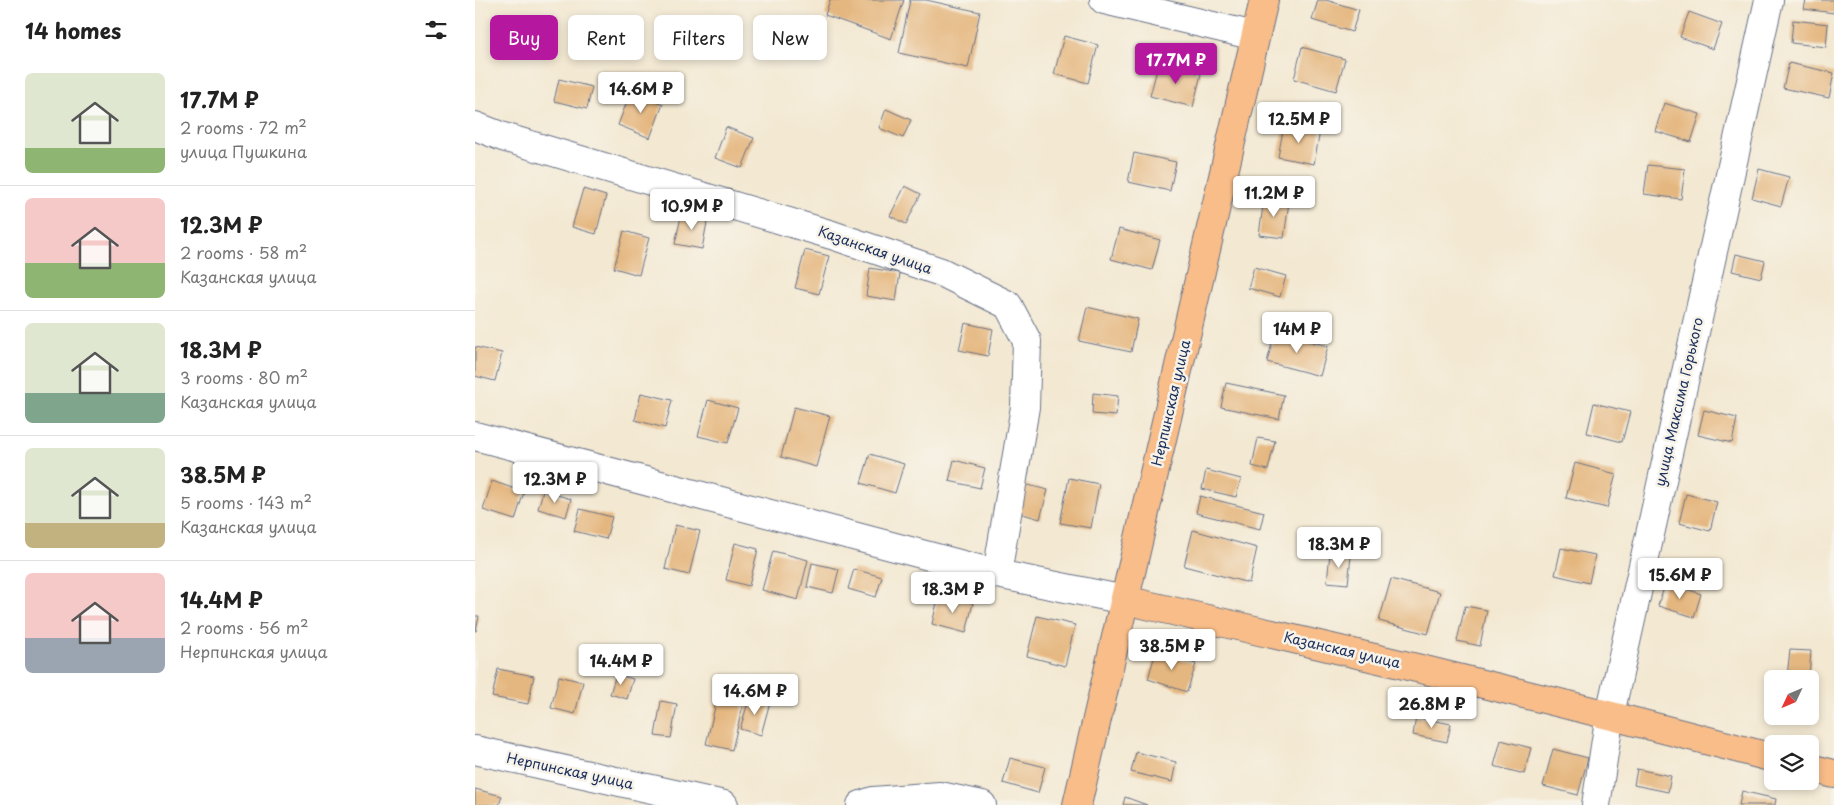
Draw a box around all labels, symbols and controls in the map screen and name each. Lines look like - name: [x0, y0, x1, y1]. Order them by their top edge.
- text: 14 homes: [25, 14, 121, 46]
- chip: Buy: [490, 15, 558, 60]
- chip: Rent: [568, 15, 644, 60]
- chip: Filters: [654, 15, 743, 60]
- chip: New: [753, 15, 827, 60]
- icon: filters: [422, 16, 450, 44]
- pin: 17.7M ₽: [1130, 42, 1222, 85]
- text: 17.7M ₽: [1146, 47, 1206, 71]
- pin: 14.6M ₽: [595, 72, 687, 114]
- text: 14.6M ₽: [609, 76, 673, 100]
- text: 17.7M ₽: [180, 83, 259, 115]
- icon: home: [65, 93, 125, 153]
- pin: 12.5M ₽: [1253, 102, 1345, 144]
- text: 12.5M ₽: [1268, 106, 1330, 130]
- text: 2 rooms · 72 m²: [180, 115, 307, 139]
- text: улица Пушкина: [180, 139, 307, 163]
- pin: 11.2M ₽: [1228, 176, 1320, 218]
- text: 11.2M ₽: [1244, 180, 1304, 204]
- pin: 10.9M ₽: [646, 188, 738, 231]
- text: 10.9M ₽: [661, 193, 723, 217]
- text: 12.3M ₽: [180, 208, 262, 240]
- icon: home: [65, 218, 125, 278]
- street label: Казанская улица: [815, 220, 935, 279]
- text: 2 rooms · 58 m²: [180, 240, 307, 264]
- text: Казанская улица: [180, 264, 316, 288]
- pin: 14M ₽: [1262, 312, 1332, 354]
- street label: улица Максима Горького: [1649, 315, 1708, 488]
- text: 14M ₽: [1273, 316, 1321, 340]
- text: 18.3M ₽: [180, 333, 262, 365]
- street label: Нерпинская улица: [1146, 337, 1195, 468]
- icon: home: [65, 343, 125, 403]
- text: 3 rooms · 80 m²: [180, 365, 308, 389]
- text: Казанская улица: [180, 389, 316, 413]
- text: 38.5M ₽: [180, 458, 266, 490]
- pin: 12.3M ₽: [509, 462, 601, 504]
- text: 12.3M ₽: [524, 466, 586, 490]
- icon: home: [65, 468, 125, 528]
- text: 5 rooms · 143 m²: [180, 490, 312, 514]
- text: Казанская улица: [180, 514, 316, 538]
- pin: 18.3M ₽: [1293, 526, 1385, 569]
- text: 18.3M ₽: [1308, 531, 1370, 555]
- pin: 15.6M ₽: [1634, 558, 1726, 600]
- text: 15.6M ₽: [1649, 562, 1711, 586]
- pin: 18.3M ₽: [907, 572, 999, 614]
- text: 18.3M ₽: [922, 576, 984, 600]
- text: 14.4M ₽: [180, 583, 263, 615]
- icon: home: [65, 593, 125, 653]
- text: 2 rooms · 56 m²: [180, 615, 309, 639]
- street label: Казанская улица: [1282, 626, 1403, 673]
- pin: 38.5M ₽: [1126, 628, 1218, 671]
- text: 38.5M ₽: [1139, 633, 1205, 657]
- text: Нерпинская улица: [180, 639, 328, 663]
- pin: 14.4M ₽: [575, 644, 667, 686]
- text: 14.4M ₽: [589, 648, 653, 672]
- north arrow: [1764, 670, 1819, 725]
- map controls: [1764, 670, 1819, 790]
- pin: 14.6M ₽: [709, 674, 801, 716]
- text: 14.6M ₽: [723, 678, 787, 702]
- pin: 26.8M ₽: [1386, 686, 1478, 729]
- text: 26.8M ₽: [1399, 691, 1465, 715]
- button: layers: [1764, 735, 1819, 790]
- street label: Нерпинская улица: [505, 747, 636, 794]

